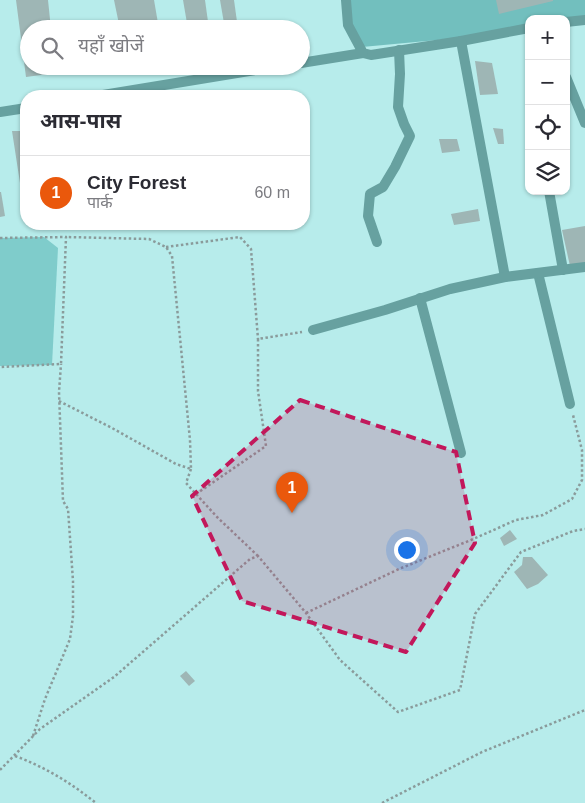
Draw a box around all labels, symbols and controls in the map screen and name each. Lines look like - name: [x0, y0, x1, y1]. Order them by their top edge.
- map controls: [525, 15, 570, 195]
- button: +: [525, 15, 570, 60]
- search box: [20, 20, 310, 75]
- icon: search: [38, 34, 66, 62]
- text: यहाँ खोजें: [78, 35, 144, 56]
- button: −: [525, 60, 570, 105]
- button: locate: [525, 105, 570, 150]
- text: आस-पास: [40, 109, 121, 132]
- button: layers: [525, 150, 570, 195]
- text: City Forest: [87, 172, 186, 193]
- text: 1: [52, 184, 60, 201]
- text: 60 m: [254, 184, 290, 201]
- text: पार्क: [87, 194, 113, 211]
- pin: 1: [276, 472, 308, 513]
- your location: [394, 537, 420, 563]

